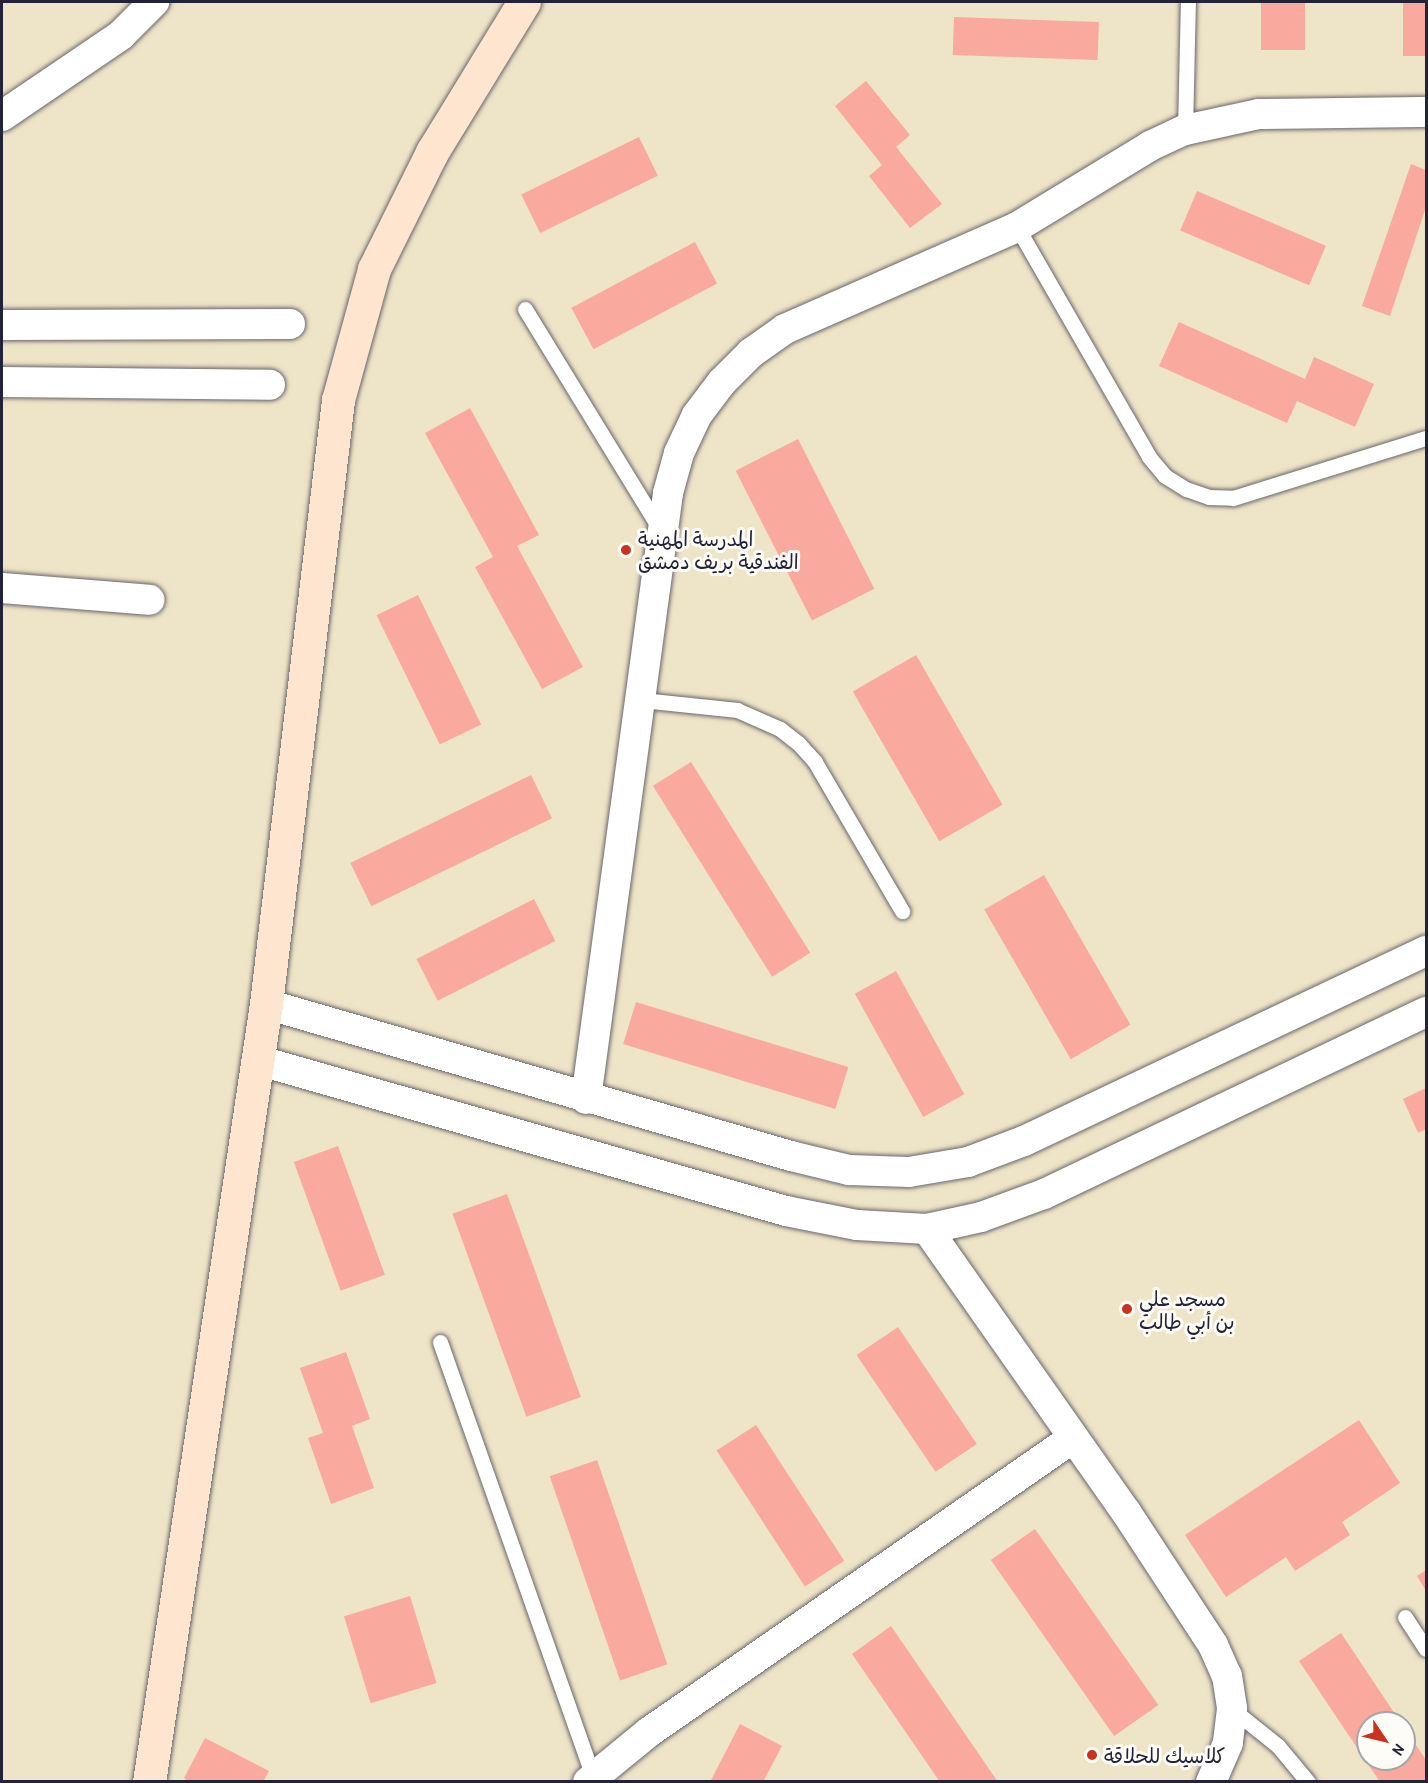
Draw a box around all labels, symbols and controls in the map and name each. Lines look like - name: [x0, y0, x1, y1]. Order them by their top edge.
- place label: المدرسة المهنية الفندقية بريف دمشق: [638, 526, 799, 573]
- marker: المدرسة المهنية الفندقية بريف دمشق: [619, 543, 633, 557]
- place label: مسجد علي بن أبي طالب: [1139, 1286, 1235, 1333]
- marker: مسجد علي بن أبي طالب: [1120, 1302, 1134, 1316]
- north arrow: [1356, 1711, 1416, 1771]
- text: N: [1388, 1740, 1411, 1760]
- place label: كلاسيك للحلاقة: [1104, 1743, 1225, 1767]
- marker: كلاسيك للحلاقة: [1085, 1748, 1099, 1762]

